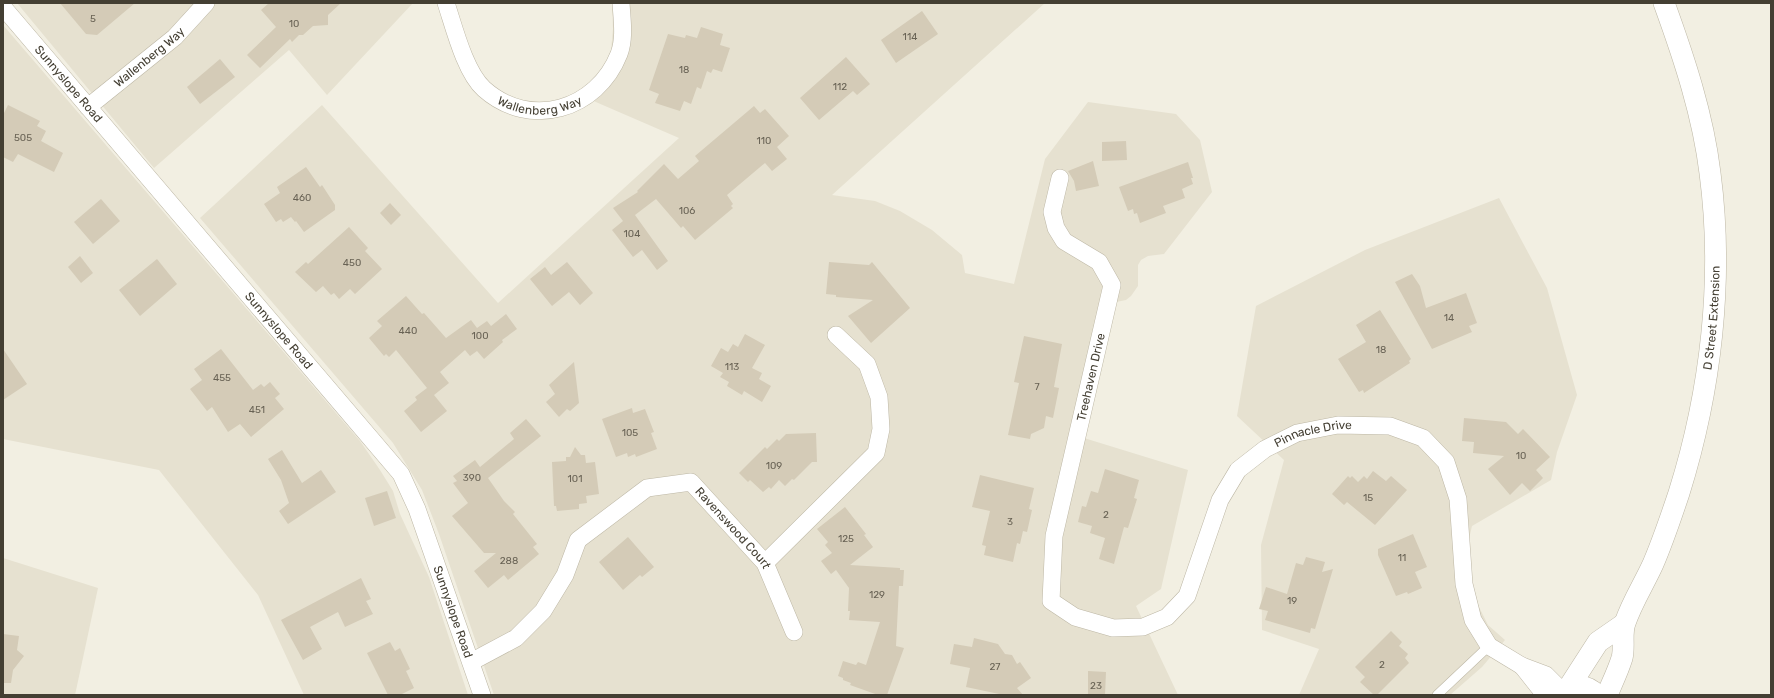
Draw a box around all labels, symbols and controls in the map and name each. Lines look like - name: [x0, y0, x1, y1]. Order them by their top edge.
- house number: 5: [90, 13, 96, 25]
- house number: 10: [289, 18, 299, 30]
- street label: Wallenberg Way: [111, 24, 188, 90]
- house number: 114: [903, 31, 917, 43]
- street label: Sunnyslope Road: [32, 43, 105, 125]
- house number: 18: [679, 64, 689, 76]
- house number: 112: [833, 81, 847, 93]
- street label: Wallenberg Way: [495, 93, 585, 118]
- house number: 505: [14, 132, 32, 144]
- house number: 110: [757, 135, 771, 147]
- house number: 460: [293, 192, 311, 204]
- house number: 106: [679, 205, 695, 217]
- house number: 104: [624, 228, 640, 240]
- house number: 450: [343, 257, 361, 269]
- street label: D Street Extension: [1700, 265, 1723, 371]
- street label: Sunnyslope Road: [242, 289, 315, 372]
- house number: 14: [1444, 312, 1454, 324]
- house number: 440: [399, 325, 417, 337]
- house number: 100: [472, 330, 488, 342]
- street label: Treehaven Drive: [1074, 331, 1108, 422]
- house number: 18: [1376, 344, 1386, 356]
- house number: 113: [725, 361, 739, 373]
- house number: 455: [213, 372, 231, 384]
- house number: 7: [1034, 381, 1040, 393]
- house number: 451: [249, 404, 265, 416]
- street label: Pinnacle Drive: [1272, 418, 1352, 450]
- house number: 105: [622, 427, 638, 439]
- house number: 10: [1516, 450, 1526, 462]
- house number: 109: [766, 460, 782, 472]
- house number: 390: [463, 472, 481, 484]
- house number: 101: [568, 473, 582, 485]
- street label: Ravenswood Court: [692, 484, 774, 571]
- house number: 15: [1363, 492, 1373, 504]
- house number: 2: [1103, 509, 1109, 521]
- house number: 3: [1007, 516, 1013, 528]
- house number: 125: [838, 533, 854, 545]
- house number: 11: [1398, 552, 1406, 564]
- house number: 288: [500, 555, 518, 567]
- street label: Sunnyslope Road: [430, 564, 476, 660]
- house number: 129: [869, 589, 885, 601]
- house number: 19: [1287, 595, 1297, 607]
- house number: 2: [1379, 659, 1385, 671]
- house number: 27: [990, 661, 1001, 673]
- house number: 23: [1090, 680, 1102, 692]

